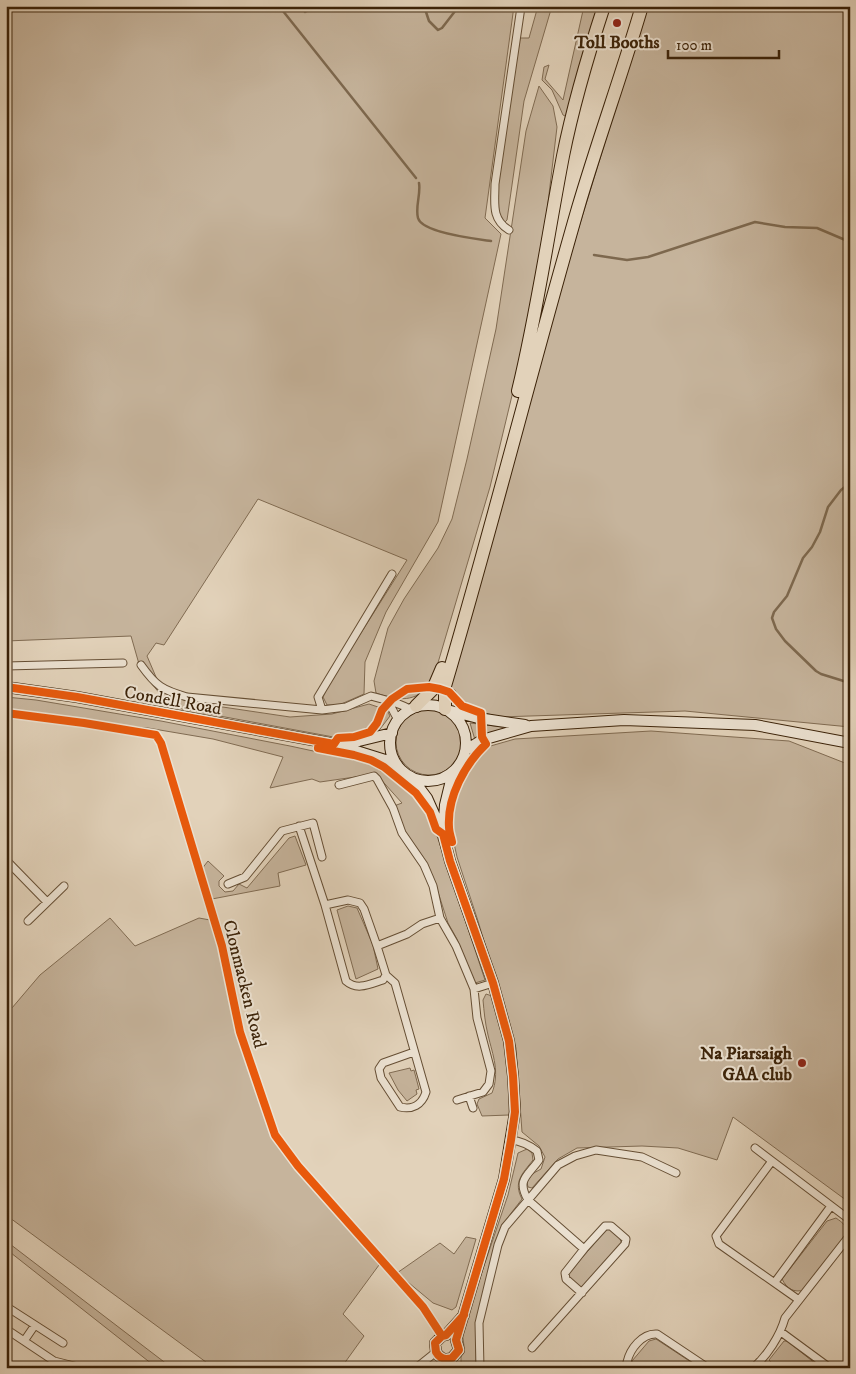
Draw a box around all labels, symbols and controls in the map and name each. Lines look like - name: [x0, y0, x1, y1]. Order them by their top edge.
- marker: Toll Booths: [611, 17, 623, 29]
- scale bar: [668, 28, 780, 60]
- place label: Toll Booths: [573, 32, 660, 54]
- text: 100 m: [676, 36, 712, 55]
- street label: Condell Road: [122, 682, 223, 720]
- street label: Clonmacken Road: [217, 918, 271, 1051]
- place label: Na Piarsaigh GAA club: [700, 1043, 793, 1086]
- marker: Na Piarsaigh GAA club: [796, 1057, 808, 1069]

